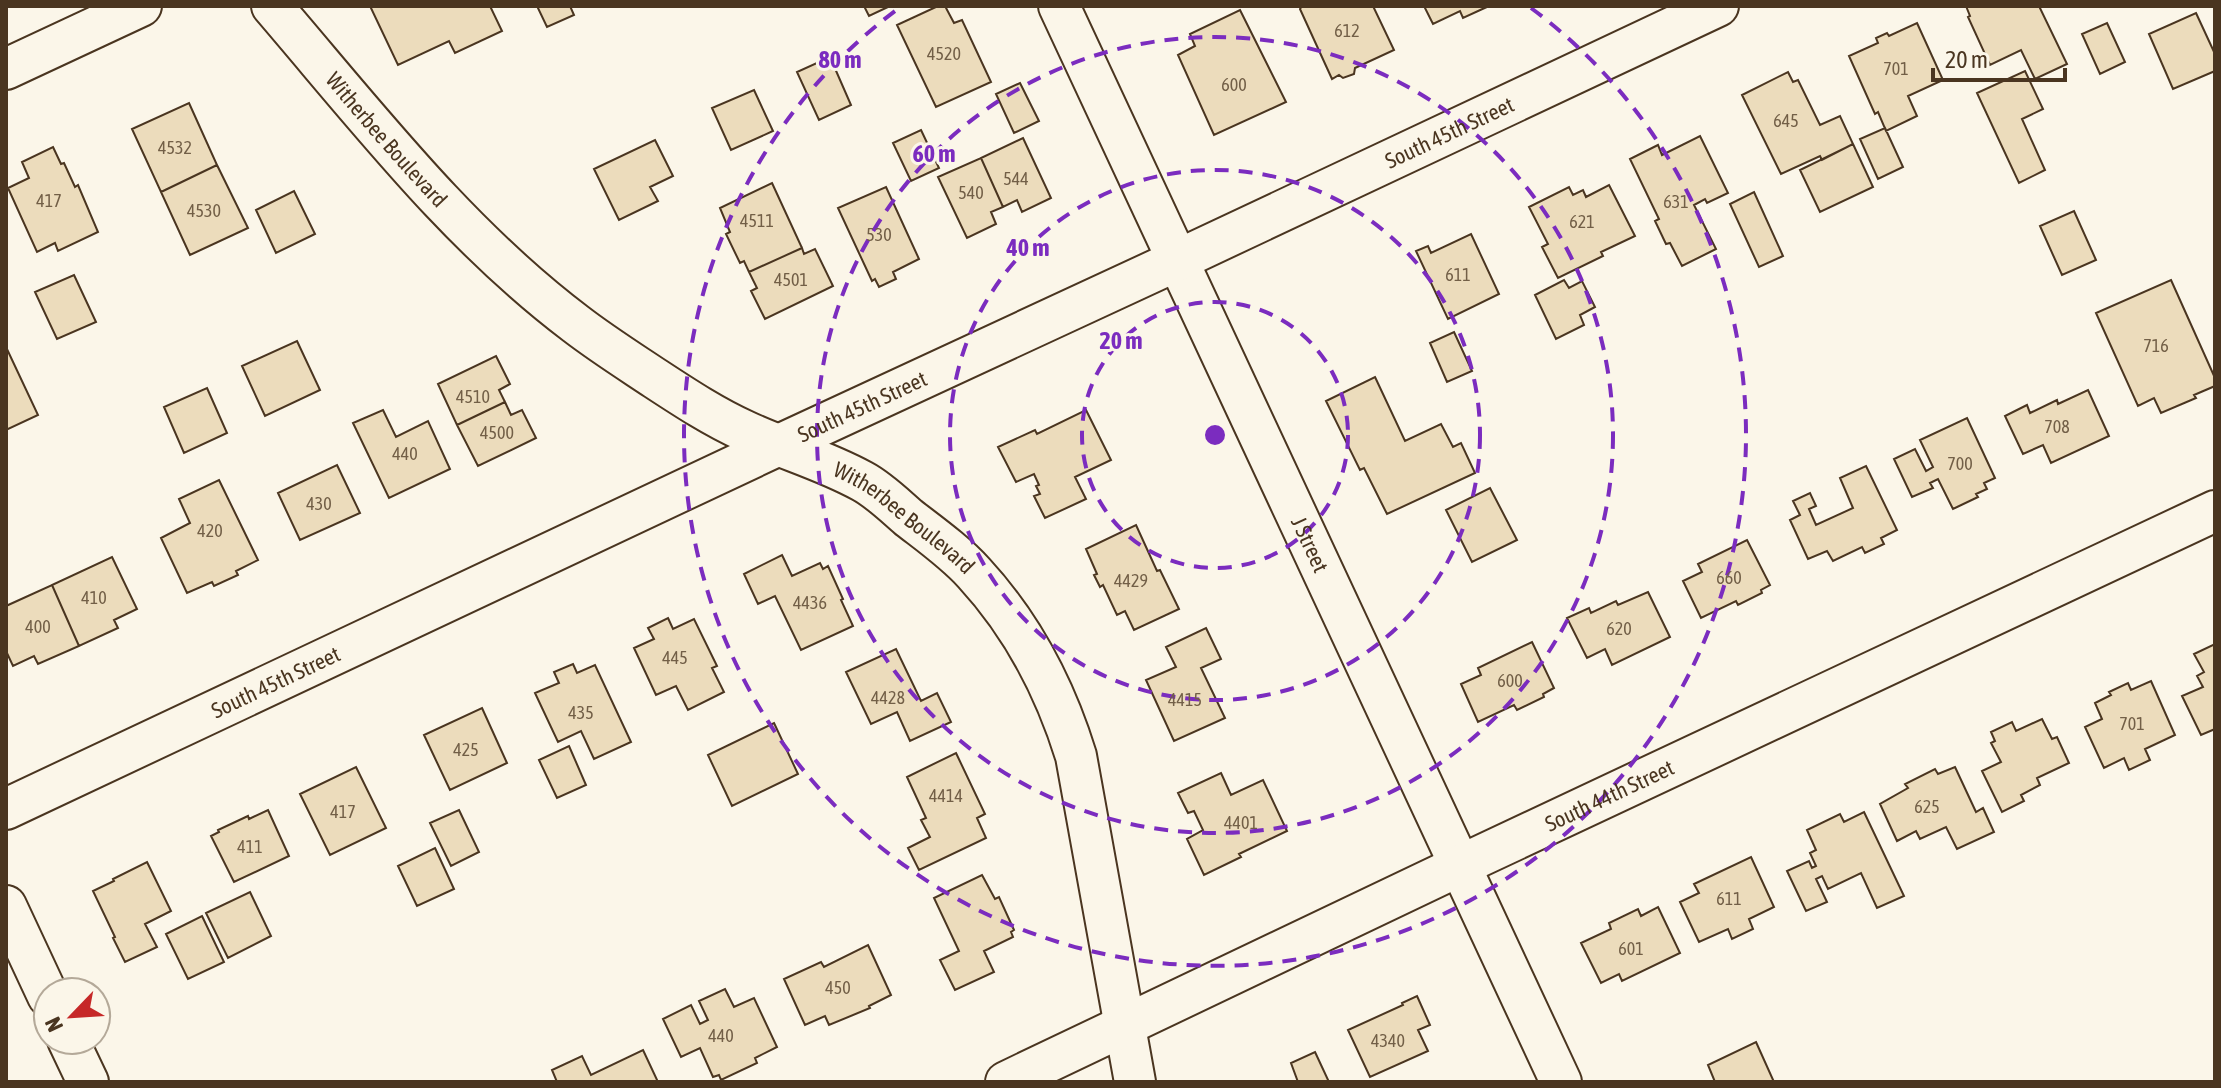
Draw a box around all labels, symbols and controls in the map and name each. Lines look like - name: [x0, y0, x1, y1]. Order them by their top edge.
- house number: 612: [1334, 20, 1360, 41]
- scale bar: [1933, 32, 2065, 82]
- house number: 4520: [927, 43, 961, 64]
- text: 80 m: [818, 46, 862, 73]
- text: 20 m: [1945, 46, 1988, 73]
- house number: 701: [1883, 58, 1909, 79]
- street label: Witherbee Boulevard: [321, 67, 453, 212]
- house number: 600: [1221, 74, 1247, 95]
- street label: South 45th Street: [1381, 91, 1518, 174]
- house number: 645: [1773, 110, 1799, 131]
- house number: 4532: [158, 137, 192, 158]
- text: 60 m: [912, 140, 956, 167]
- house number: 544: [1003, 168, 1029, 189]
- house number: 540: [958, 182, 984, 203]
- house number: 417: [36, 190, 62, 211]
- house number: 631: [1663, 191, 1689, 212]
- house number: 4530: [187, 200, 221, 221]
- house number: 4511: [740, 210, 774, 231]
- house number: 621: [1569, 211, 1595, 232]
- house number: 530: [866, 224, 892, 245]
- text: 40 m: [1005, 234, 1050, 261]
- house number: 611: [1445, 264, 1471, 285]
- house number: 4501: [774, 269, 808, 290]
- text: 20 m: [1099, 327, 1143, 354]
- house number: 716: [2143, 335, 2169, 356]
- street label: South 45th Street: [793, 365, 931, 448]
- house number: 4510: [456, 386, 490, 407]
- house number: 708: [2044, 416, 2070, 437]
- centre of rings: [1201, 421, 1229, 449]
- house number: 4500: [480, 422, 514, 443]
- house number: 440: [392, 443, 418, 464]
- house number: 700: [1947, 453, 1973, 474]
- street label: Witherbee Boulevard: [830, 456, 980, 579]
- house number: 430: [306, 493, 332, 514]
- street label: J Street: [1286, 512, 1334, 576]
- house number: 420: [197, 520, 223, 541]
- house number: 660: [1716, 567, 1742, 588]
- house number: 4429: [1114, 570, 1148, 591]
- house number: 410: [81, 587, 107, 608]
- house number: 4436: [793, 592, 827, 613]
- house number: 400: [25, 616, 51, 637]
- house number: 620: [1606, 618, 1632, 639]
- street label: South 45th Street: [207, 641, 344, 723]
- house number: 445: [662, 647, 688, 668]
- house number: 600: [1497, 670, 1523, 691]
- house number: 4428: [871, 687, 905, 708]
- house number: 4415: [1168, 689, 1202, 710]
- house number: 435: [568, 702, 594, 723]
- house number: 701: [2119, 713, 2145, 734]
- house number: 425: [453, 739, 479, 760]
- street label: South 44th Street: [1541, 754, 1678, 837]
- house number: 4414: [929, 785, 963, 806]
- house number: 625: [1914, 796, 1940, 817]
- house number: 417: [330, 801, 356, 822]
- house number: 4401: [1224, 812, 1258, 833]
- house number: 411: [237, 836, 263, 857]
- house number: 611: [1716, 888, 1742, 909]
- house number: 601: [1618, 938, 1644, 959]
- north arrow: [32, 976, 112, 1056]
- house number: 450: [825, 977, 851, 998]
- text: N: [39, 1013, 68, 1036]
- house number: 440: [708, 1025, 734, 1046]
- house number: 4340: [1371, 1030, 1405, 1051]

